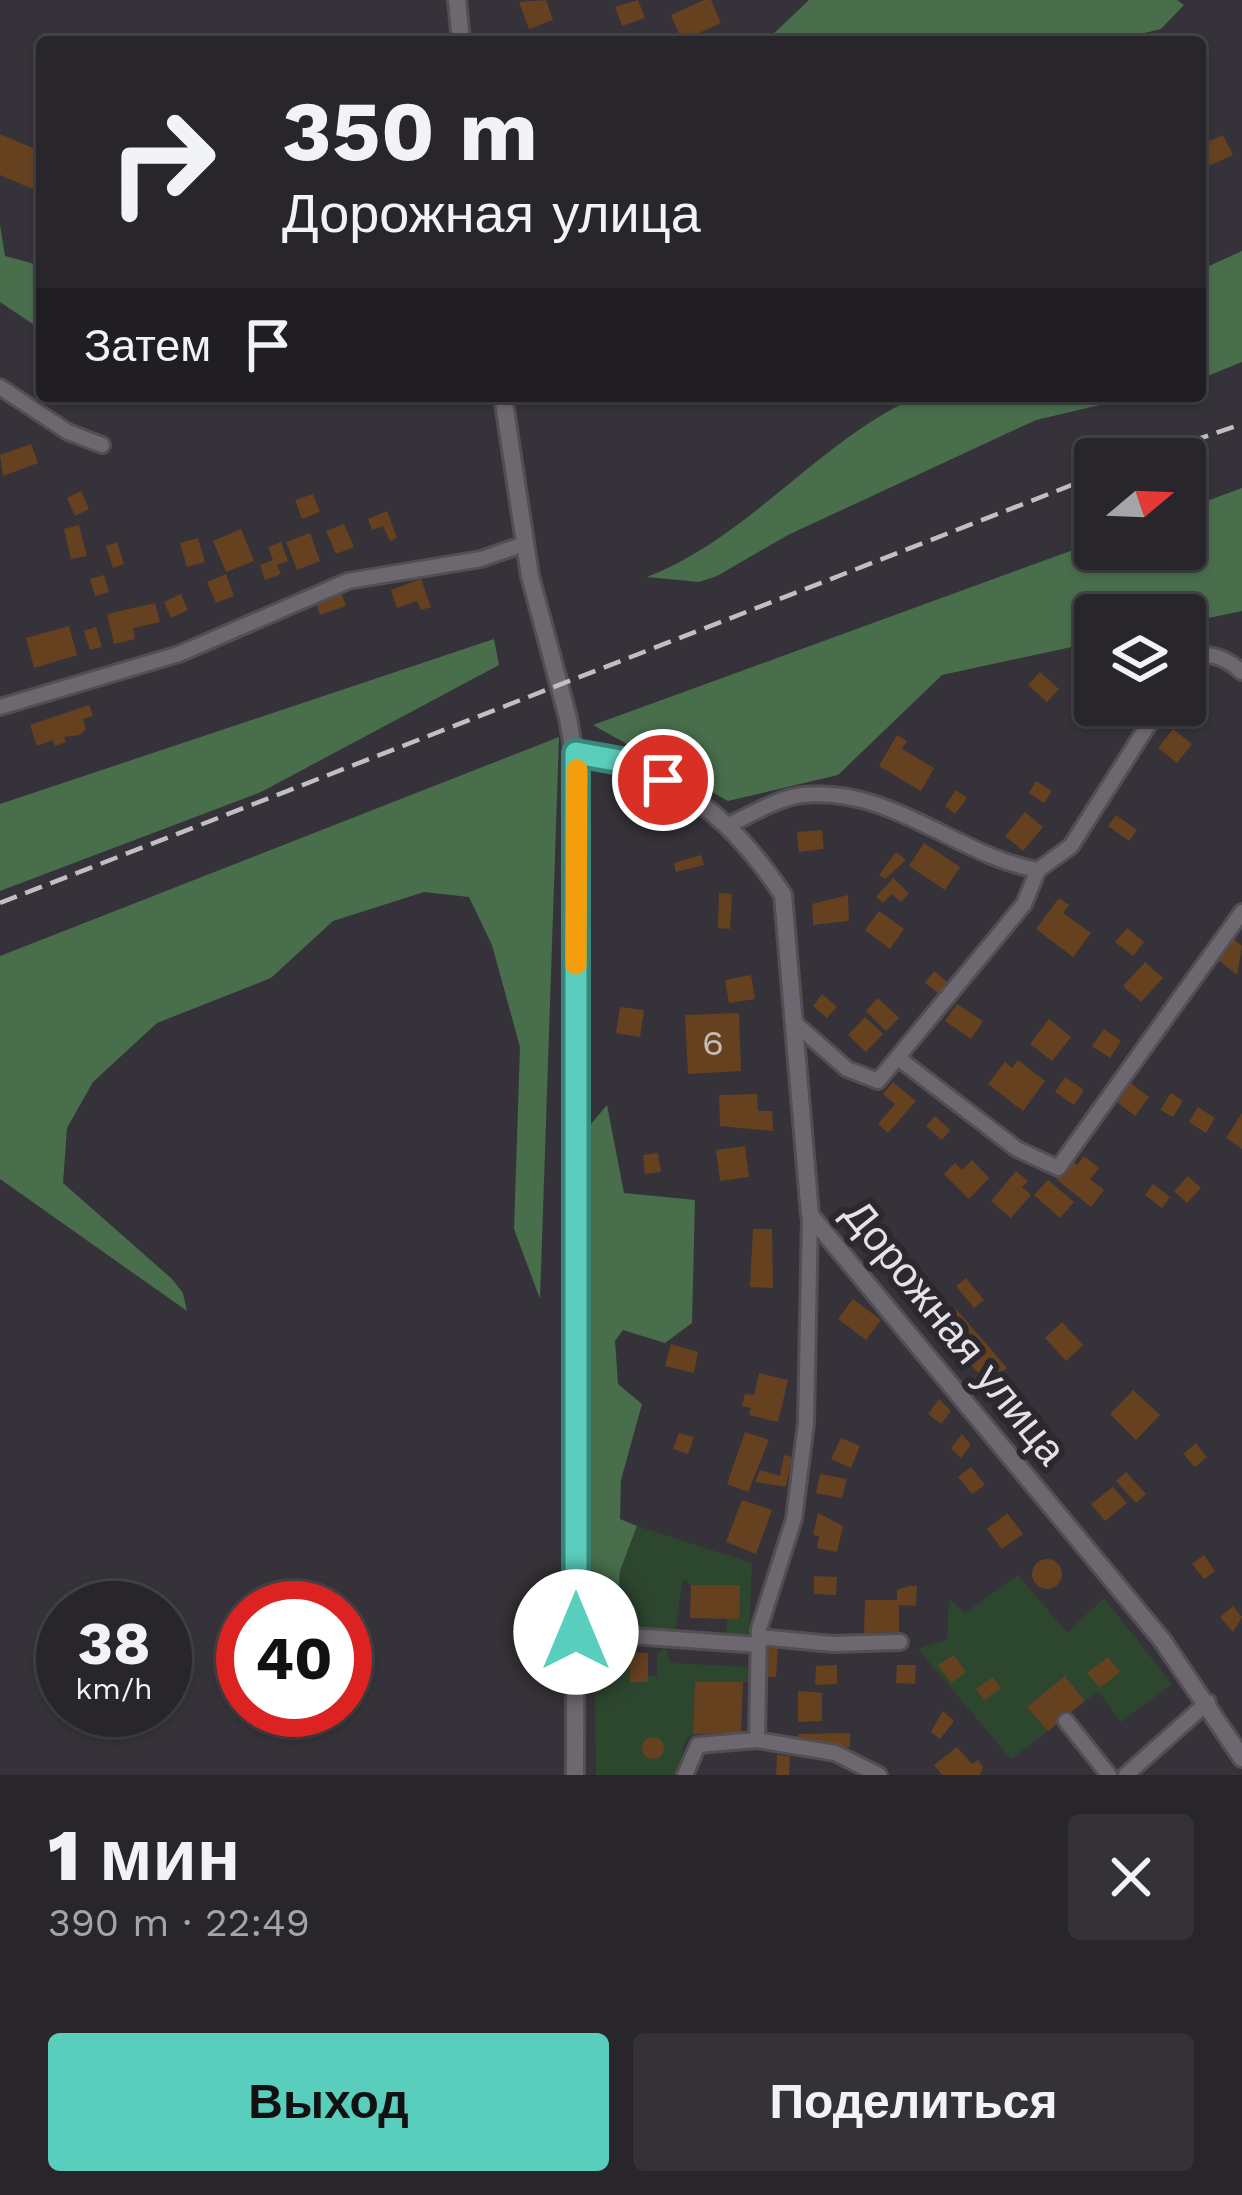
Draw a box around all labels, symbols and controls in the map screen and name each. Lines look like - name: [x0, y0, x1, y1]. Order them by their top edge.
- text: 350 m: [282, 82, 538, 180]
- icon: right: [84, 84, 240, 240]
- text: Дорожная улица: [282, 182, 701, 245]
- icon: arrive: [235, 312, 301, 378]
- text: Затем: [84, 319, 211, 372]
- north arrow: [1074, 438, 1206, 570]
- map controls: [1074, 438, 1206, 726]
- button: layers: [1074, 594, 1206, 726]
- pin: [612, 729, 714, 831]
- icon: arrive: [630, 747, 696, 813]
- house number: 6: [702, 1022, 724, 1064]
- street label: Дорожная улица: [833, 1190, 1077, 1474]
- position arrow: [513, 1569, 639, 1695]
- speed limit sign: 40: [216, 1581, 372, 1737]
- text: 38: [77, 1608, 151, 1679]
- text: km/h: [75, 1671, 153, 1706]
- text: 1 мин: [48, 1813, 240, 1897]
- button: close: [1068, 1814, 1194, 1940]
- text: 390 m · 22:49: [48, 1900, 310, 1945]
- button: Выход: [48, 2033, 609, 2171]
- button: Поделиться: [633, 2033, 1194, 2171]

